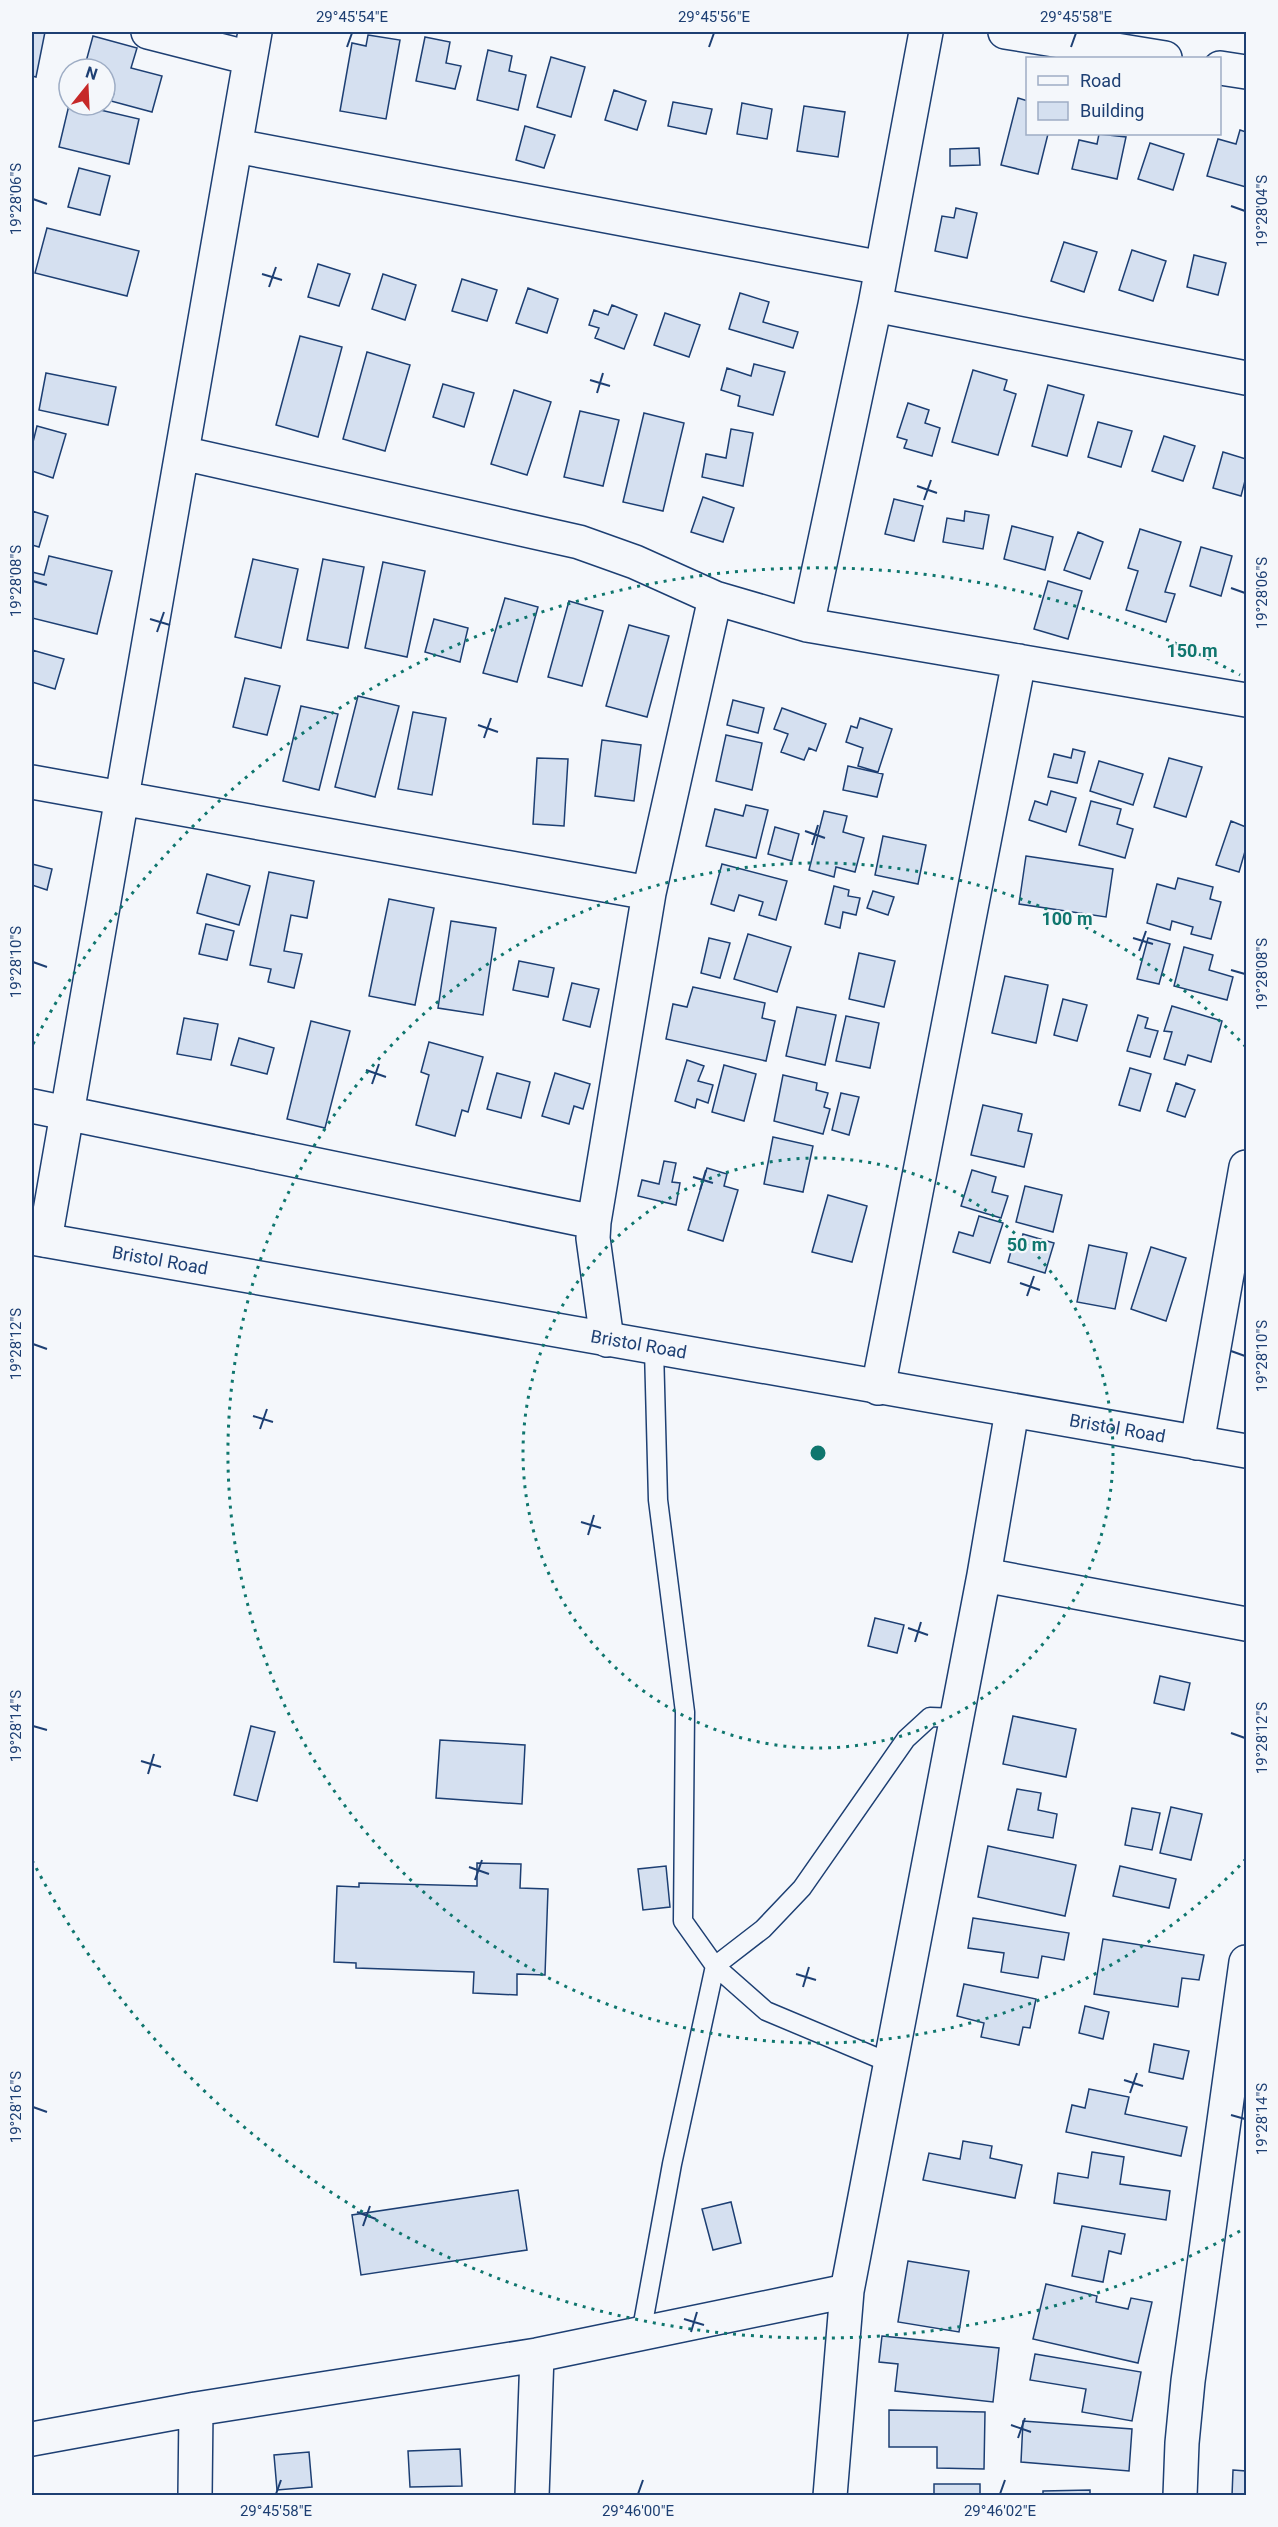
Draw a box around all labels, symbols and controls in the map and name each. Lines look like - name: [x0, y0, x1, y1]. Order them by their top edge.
- text: 29°45'54"E: [316, 8, 389, 26]
- text: 29°45'56"E: [678, 8, 751, 26]
- text: 29°45'58"E: [1040, 8, 1113, 26]
- north arrow: [57, 57, 117, 117]
- legend: [1026, 57, 1221, 135]
- text: N: [83, 62, 100, 84]
- text: Road: [1080, 70, 1121, 91]
- text: Building: [1080, 100, 1144, 121]
- text: 19°28'06"S: [7, 163, 25, 235]
- text: 19°28'04"S: [1253, 175, 1271, 247]
- text: 19°28'08"S: [7, 545, 25, 617]
- text: 19°28'06"S: [1253, 557, 1271, 629]
- text: 150 m: [1166, 640, 1218, 661]
- text: 100 m: [1041, 908, 1093, 929]
- text: 19°28'10"S: [7, 926, 25, 998]
- text: 19°28'08"S: [1253, 938, 1271, 1010]
- text: 50 m: [1007, 1234, 1047, 1255]
- street label: Bristol Road: [110, 1241, 210, 1279]
- text: 19°28'12"S: [7, 1308, 25, 1380]
- text: 19°28'10"S: [1253, 1320, 1271, 1392]
- street label: Bristol Road: [589, 1325, 688, 1363]
- street label: Bristol Road: [1068, 1409, 1167, 1447]
- centre of rings: [808, 1443, 828, 1463]
- text: 19°28'14"S: [7, 1690, 25, 1762]
- text: 19°28'12"S: [1253, 1702, 1271, 1774]
- text: 19°28'16"S: [7, 2071, 25, 2143]
- text: 19°28'14"S: [1253, 2083, 1271, 2155]
- text: 29°45'58"E: [240, 2502, 313, 2520]
- text: 29°46'00"E: [602, 2502, 675, 2520]
- text: 29°46'02"E: [964, 2502, 1037, 2520]

